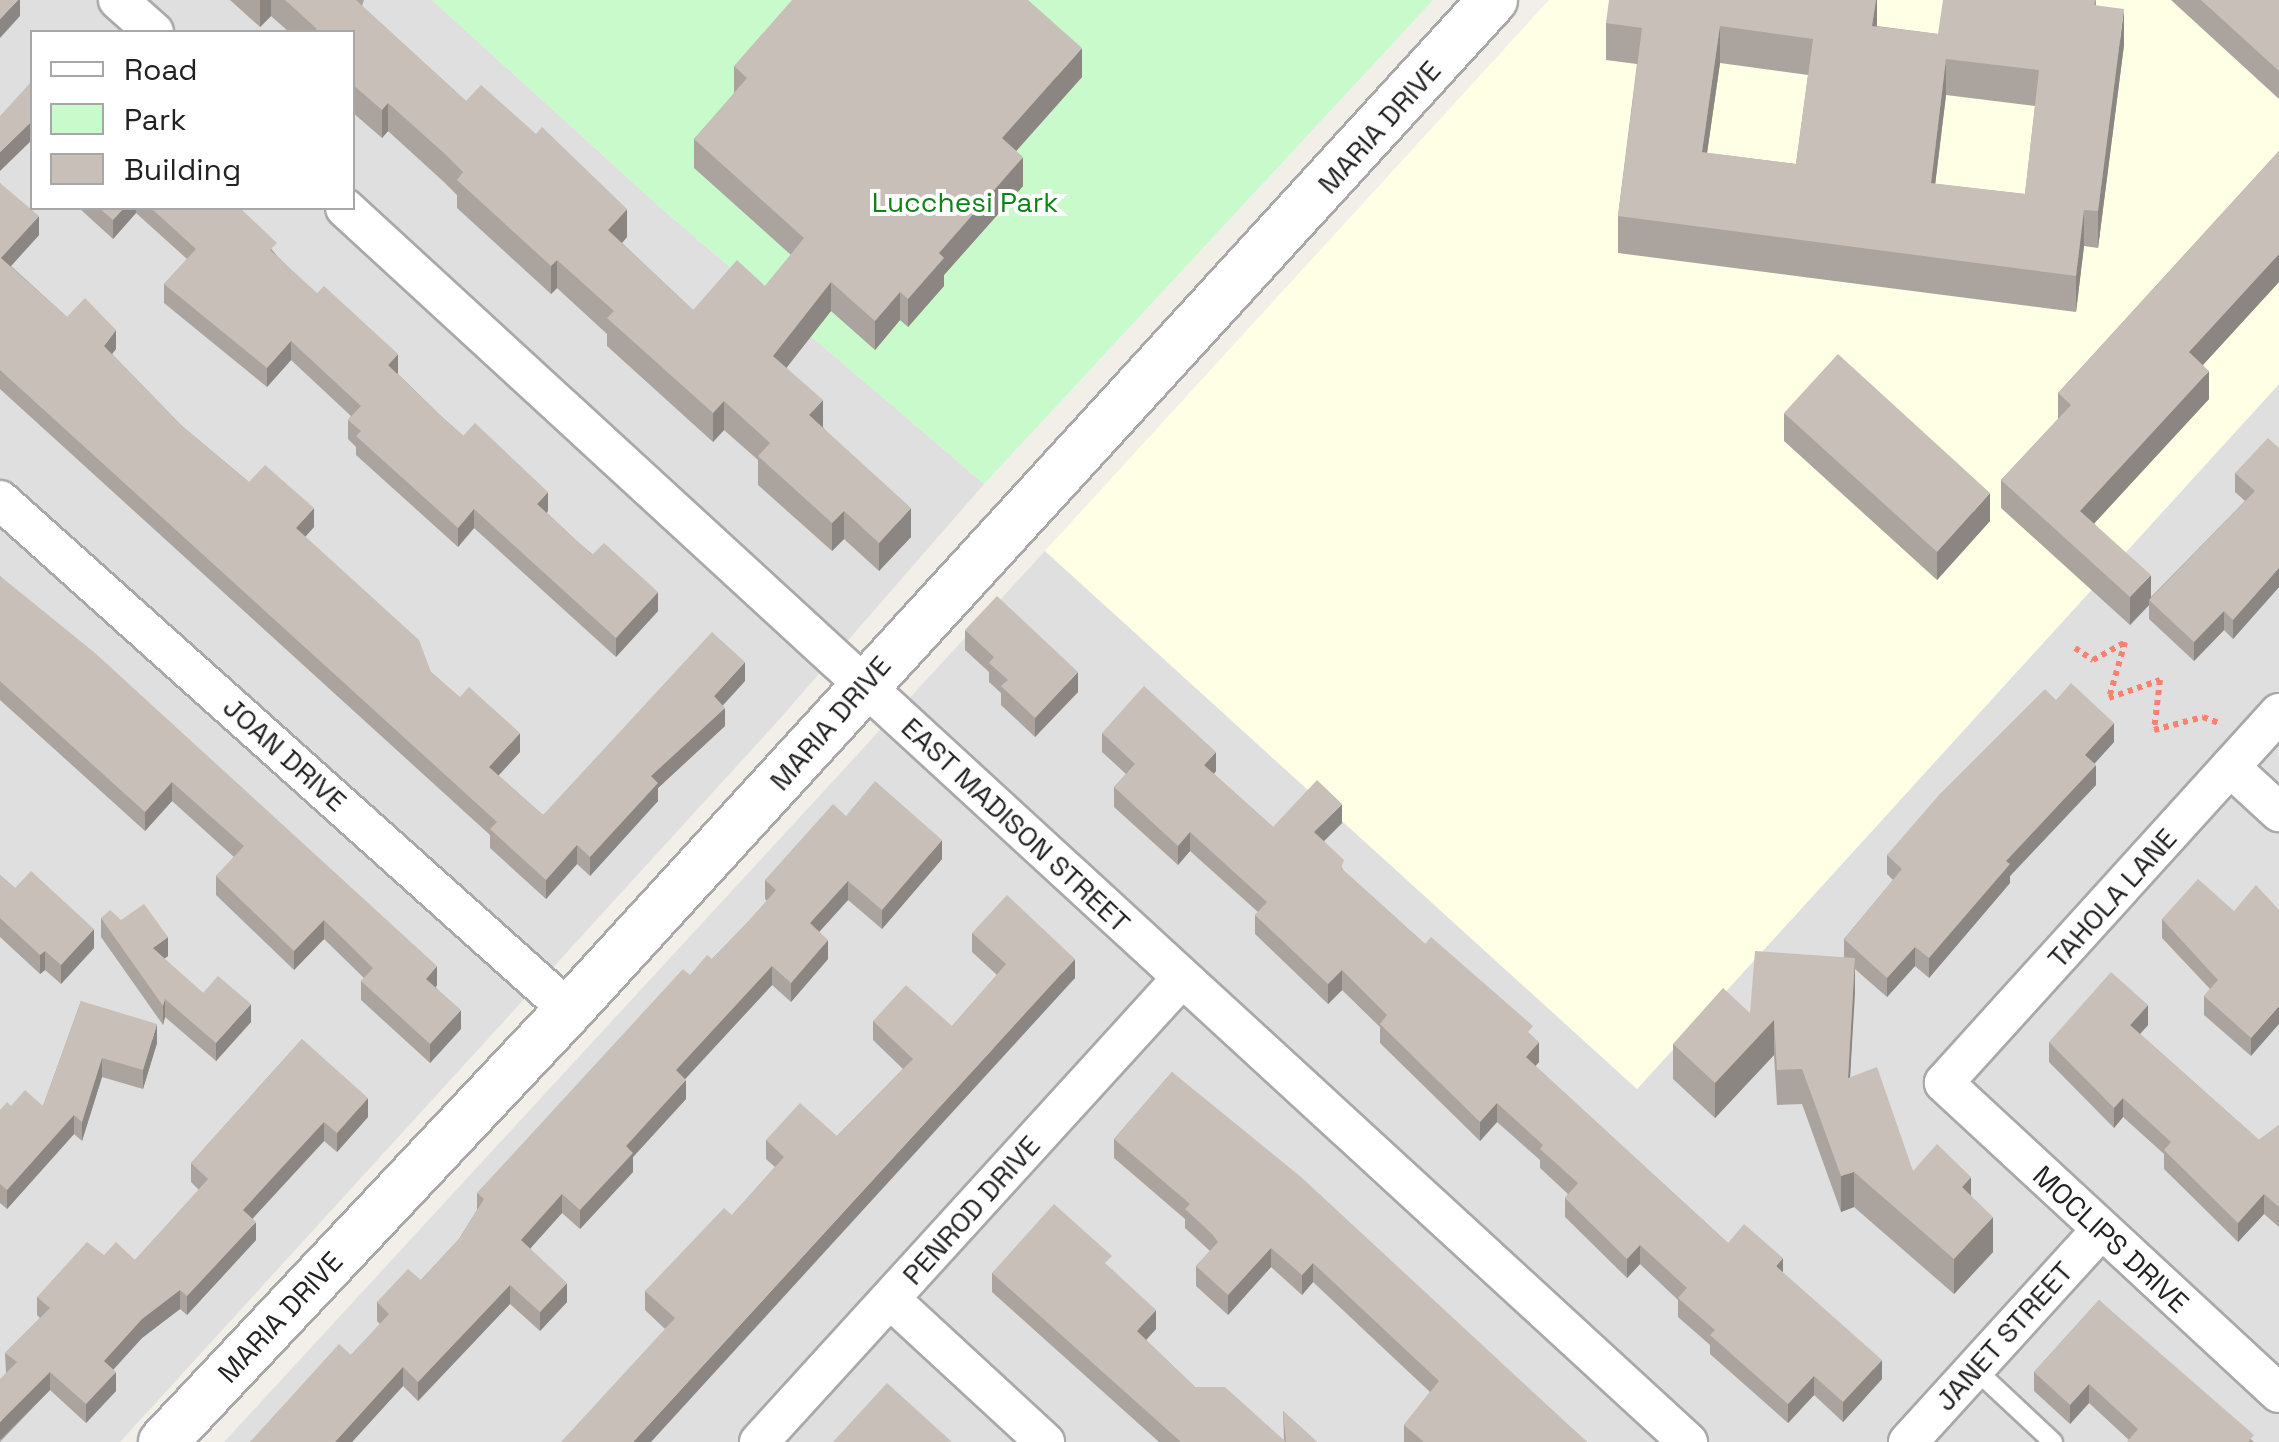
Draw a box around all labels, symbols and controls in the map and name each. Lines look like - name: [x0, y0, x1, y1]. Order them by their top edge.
- legend: [30, 30, 355, 210]
- text: Road: [124, 50, 198, 89]
- street label: MARIA DRIVE: [1311, 54, 1447, 200]
- text: Park: [124, 100, 186, 139]
- text: Building: [124, 150, 241, 189]
- park label: Lucchesi Park: [872, 185, 1058, 219]
- street label: MARIA DRIVE: [762, 649, 898, 797]
- street label: JOAN DRIVE: [216, 690, 354, 818]
- street label: EAST MADISON STREET: [895, 710, 1137, 940]
- street label: TAHOLA LANE: [2040, 821, 2184, 975]
- street label: PENROD DRIVE: [895, 1129, 1047, 1291]
- street label: MOCLIPS DRIVE: [2026, 1158, 2196, 1320]
- street label: MARIA DRIVE: [211, 1244, 349, 1390]
- street label: JANET STREET: [1928, 1254, 2080, 1418]

